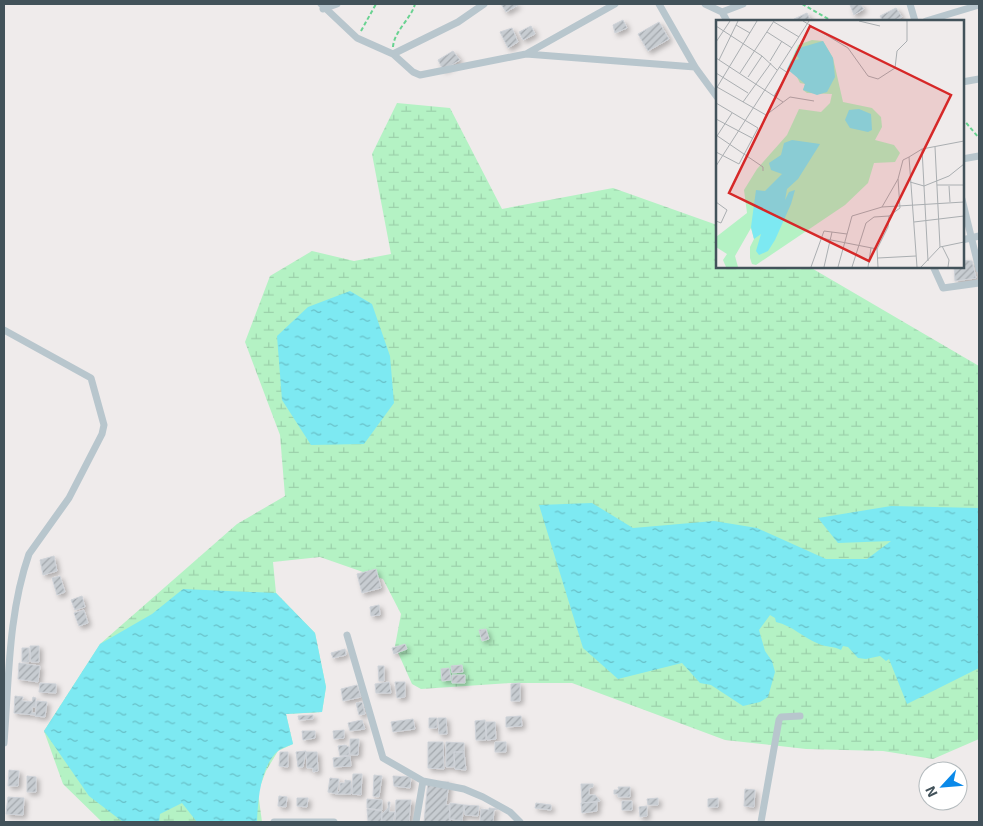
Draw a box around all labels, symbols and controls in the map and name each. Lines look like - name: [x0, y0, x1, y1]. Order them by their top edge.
- inset map: [716, 20, 963, 268]
- north arrow: [918, 761, 968, 811]
- text: N: [921, 784, 941, 800]

